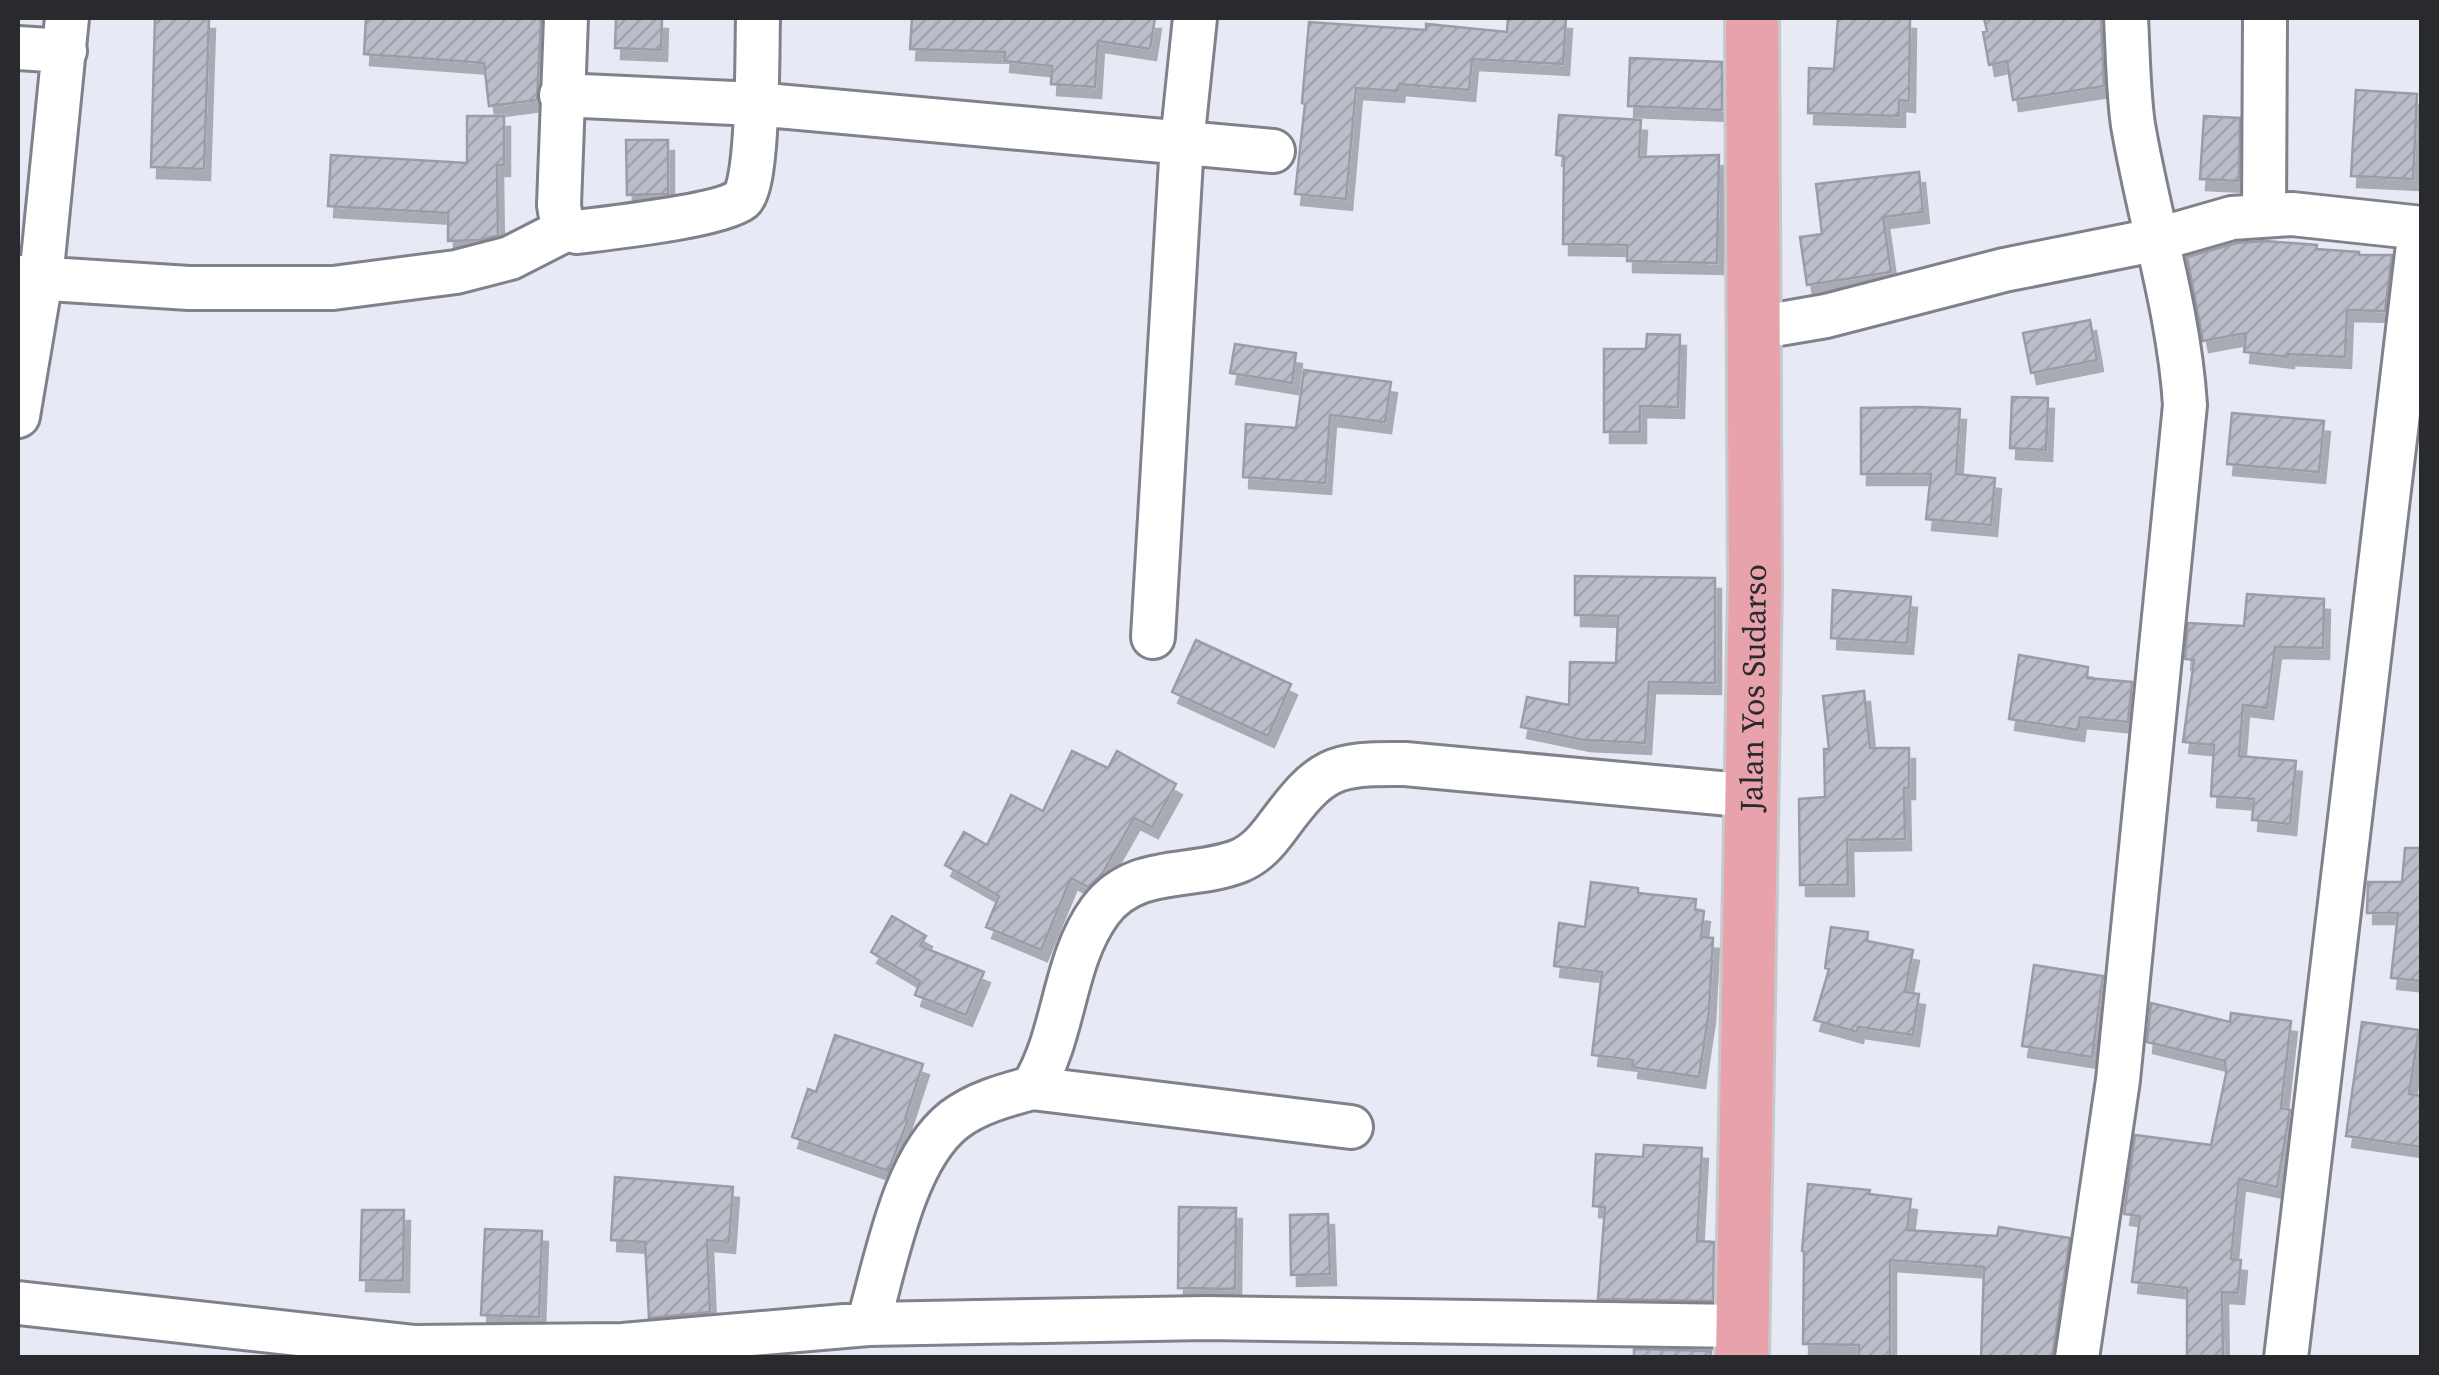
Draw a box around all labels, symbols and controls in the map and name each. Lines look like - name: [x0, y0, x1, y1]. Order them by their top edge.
- street label: Jalan Yos Sudarso: [1729, 564, 1777, 814]

